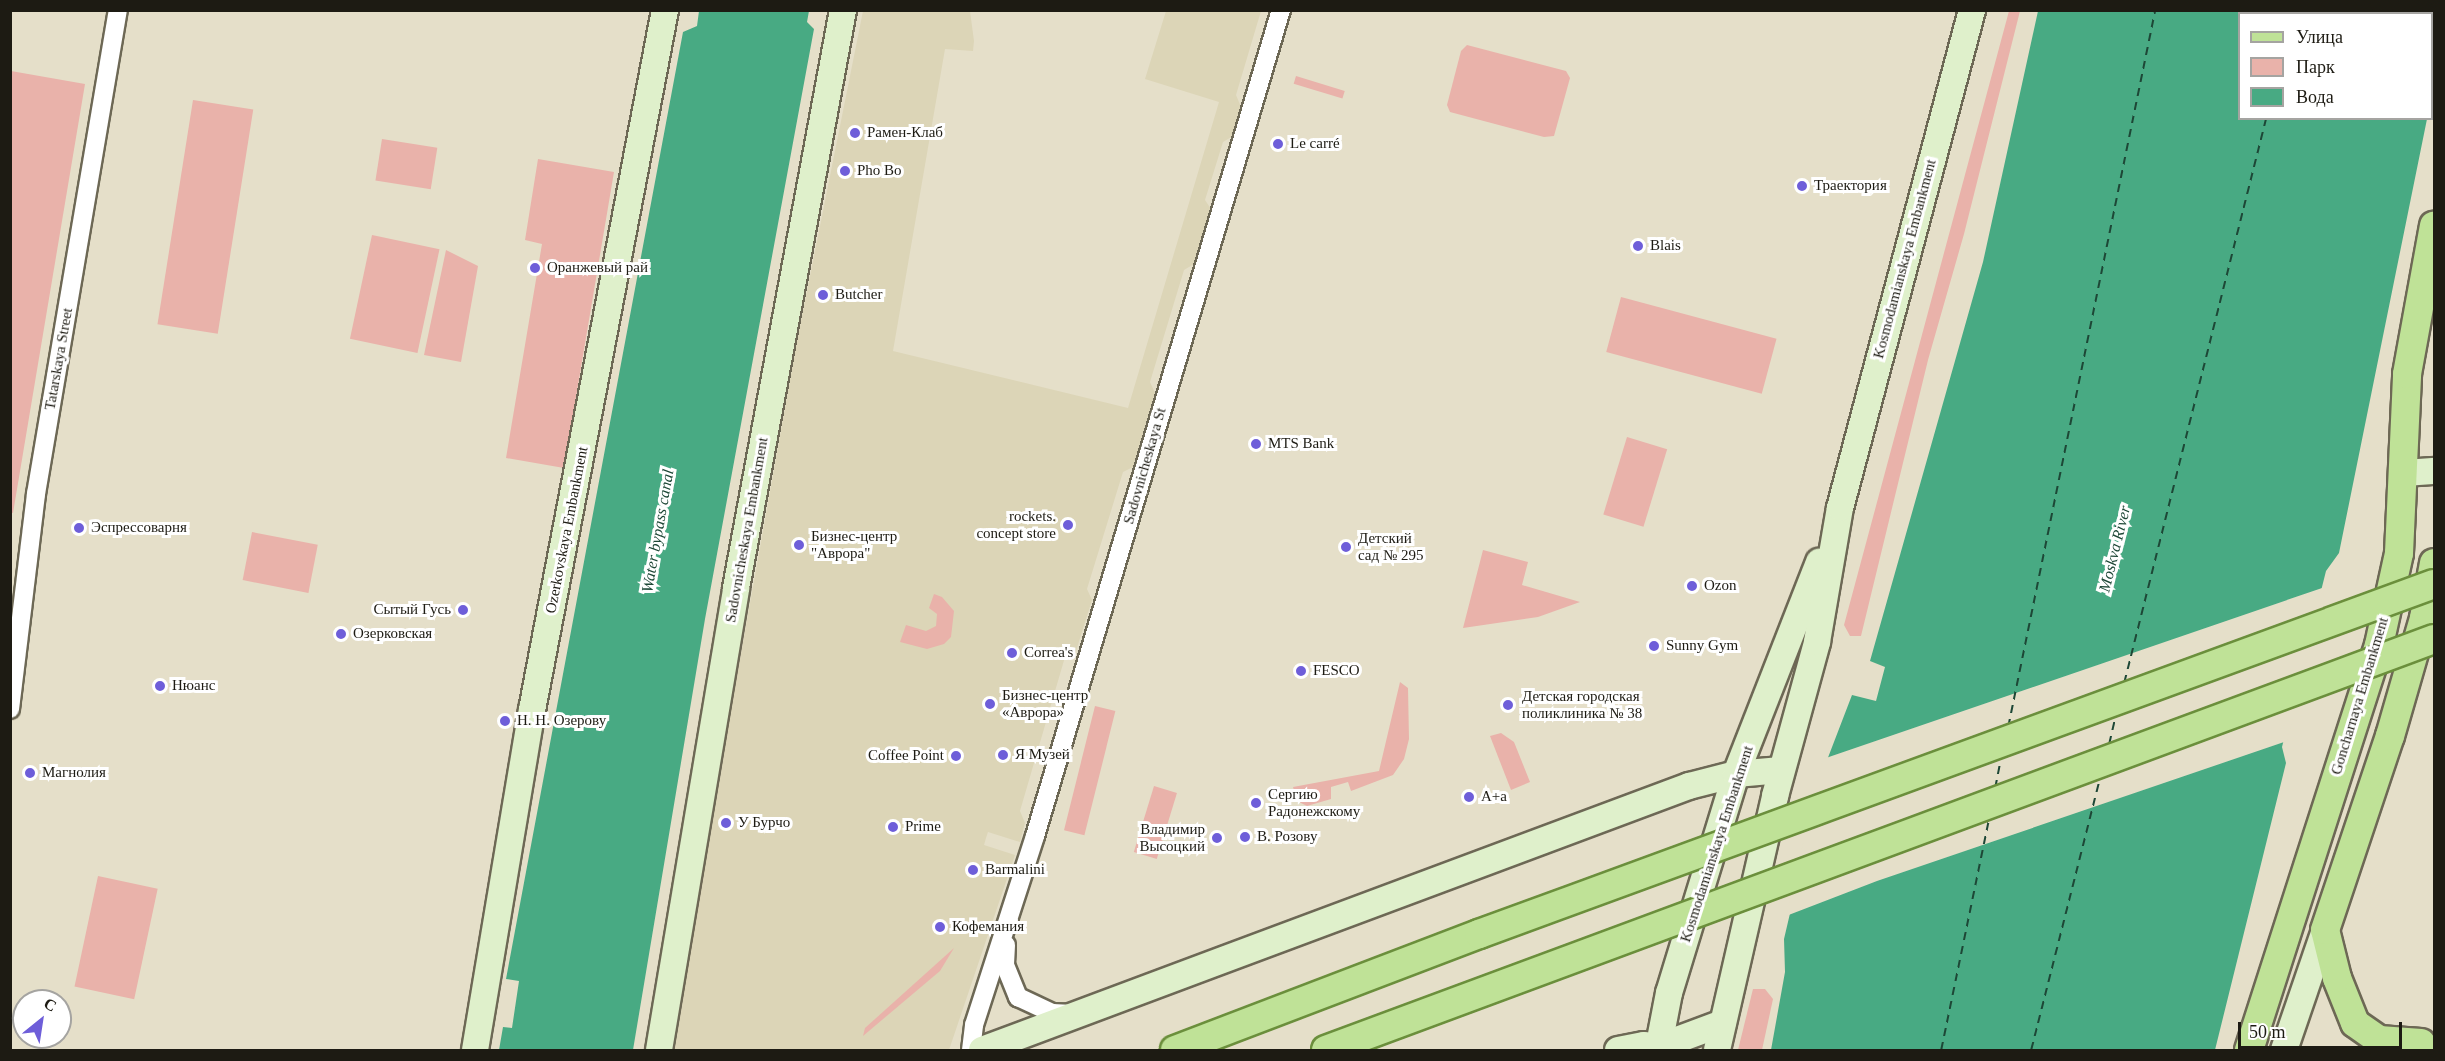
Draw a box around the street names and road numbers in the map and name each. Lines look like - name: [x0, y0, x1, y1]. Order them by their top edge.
- street label: Kosmodamianskaya Embankment: [1870, 157, 1940, 361]
- street label: Tatarskaya Street: [41, 306, 77, 412]
- street label: Sadovnicheskaya St: [1120, 406, 1170, 526]
- street label: Sadovnicheskaya Embankment: [722, 436, 772, 624]
- street label: Ozerkovskaya Embankment: [542, 445, 592, 615]
- street label: Goncharnaya Embankment: [2327, 615, 2393, 777]
- street label: Kosmodamianskaya Embankment: [1677, 744, 1757, 944]

